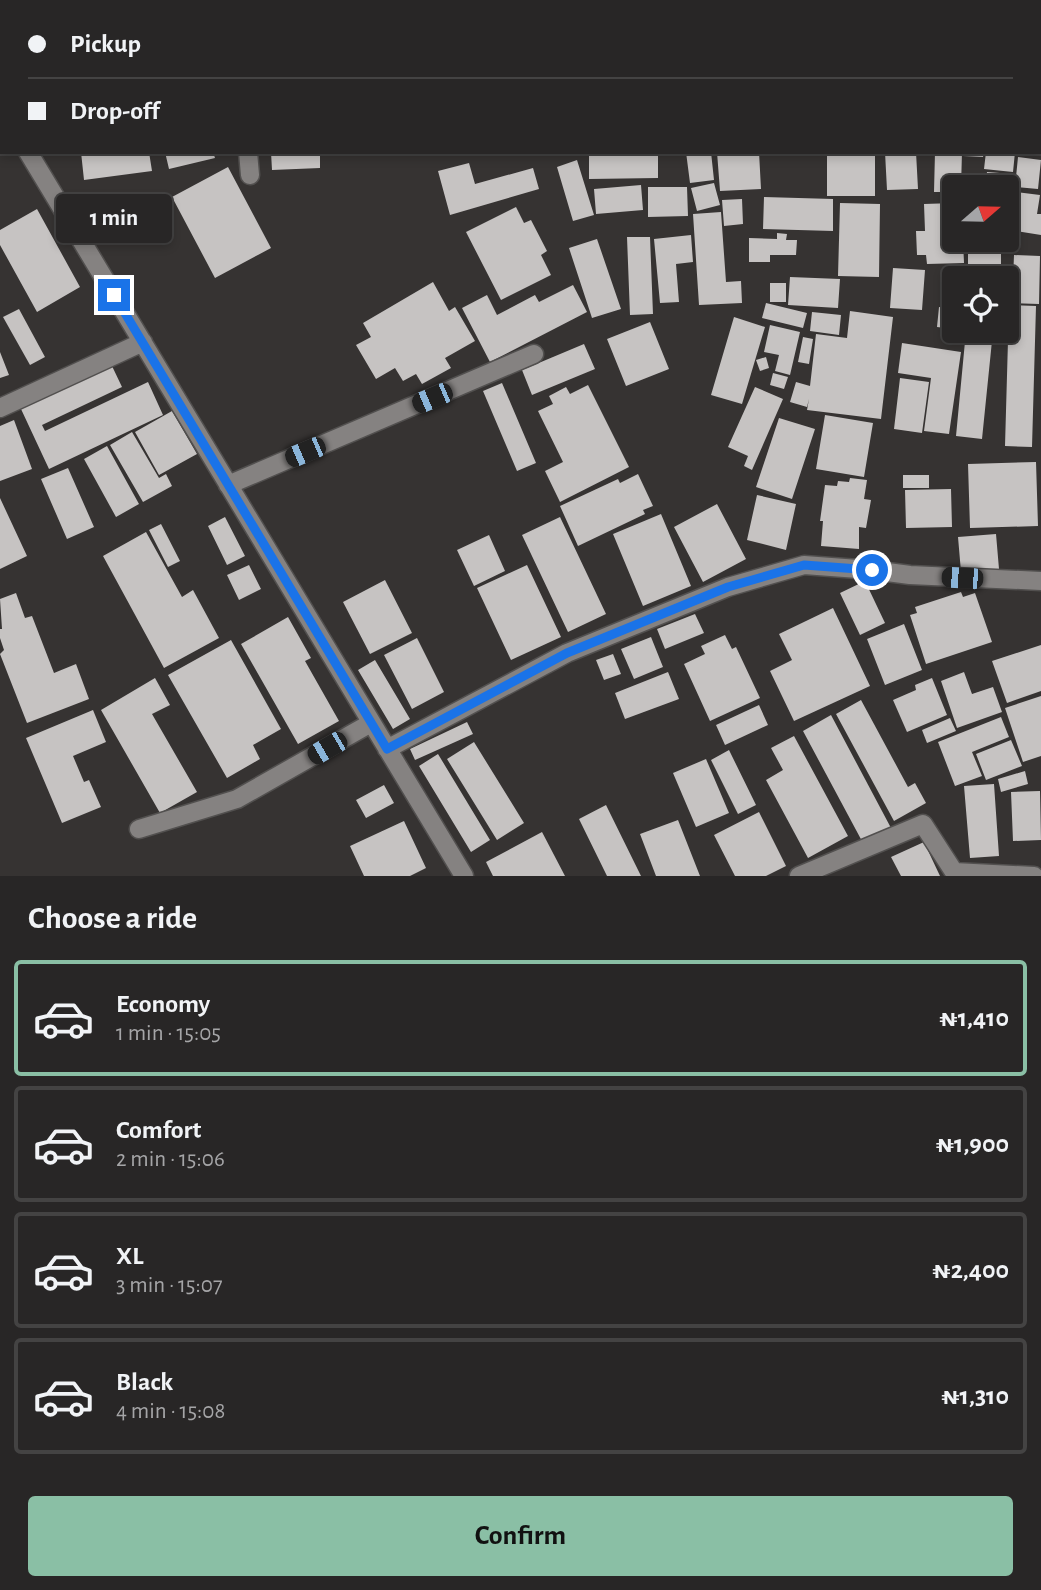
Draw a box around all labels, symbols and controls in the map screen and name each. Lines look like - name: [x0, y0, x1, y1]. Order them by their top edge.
- text: Pickup: [70, 31, 141, 57]
- text: Drop-off: [70, 98, 159, 124]
- north arrow: [942, 175, 1018, 252]
- map controls: [942, 175, 1019, 343]
- callout: 1 min: [56, 194, 172, 243]
- text: 1 min: [90, 207, 138, 230]
- button: locate: [942, 266, 1019, 343]
- route end: [98, 279, 130, 311]
- car: [409, 380, 456, 416]
- car: [282, 434, 329, 470]
- route start: [856, 554, 888, 586]
- car: [941, 566, 984, 590]
- car: [304, 728, 351, 768]
- text: Choose a ride: [28, 902, 197, 934]
- icon: car: [32, 987, 95, 1050]
- text: Economy: [116, 991, 210, 1017]
- text: ₦1,410: [939, 1005, 1009, 1031]
- text: 1 min · 15:05: [116, 1022, 221, 1045]
- icon: car: [32, 1113, 95, 1176]
- text: Comfort: [116, 1117, 201, 1143]
- text: ₦1,900: [936, 1131, 1009, 1157]
- text: 2 min · 15:06: [116, 1148, 225, 1171]
- icon: car: [32, 1239, 95, 1302]
- text: XL: [116, 1243, 143, 1269]
- text: ₦2,400: [932, 1257, 1009, 1283]
- text: 3 min · 15:07: [116, 1274, 223, 1297]
- icon: car: [32, 1365, 95, 1428]
- text: Black: [116, 1369, 173, 1395]
- text: ₦1,310: [941, 1383, 1009, 1409]
- text: 4 min · 15:08: [116, 1400, 225, 1423]
- button: Confirm: [28, 1496, 1013, 1576]

